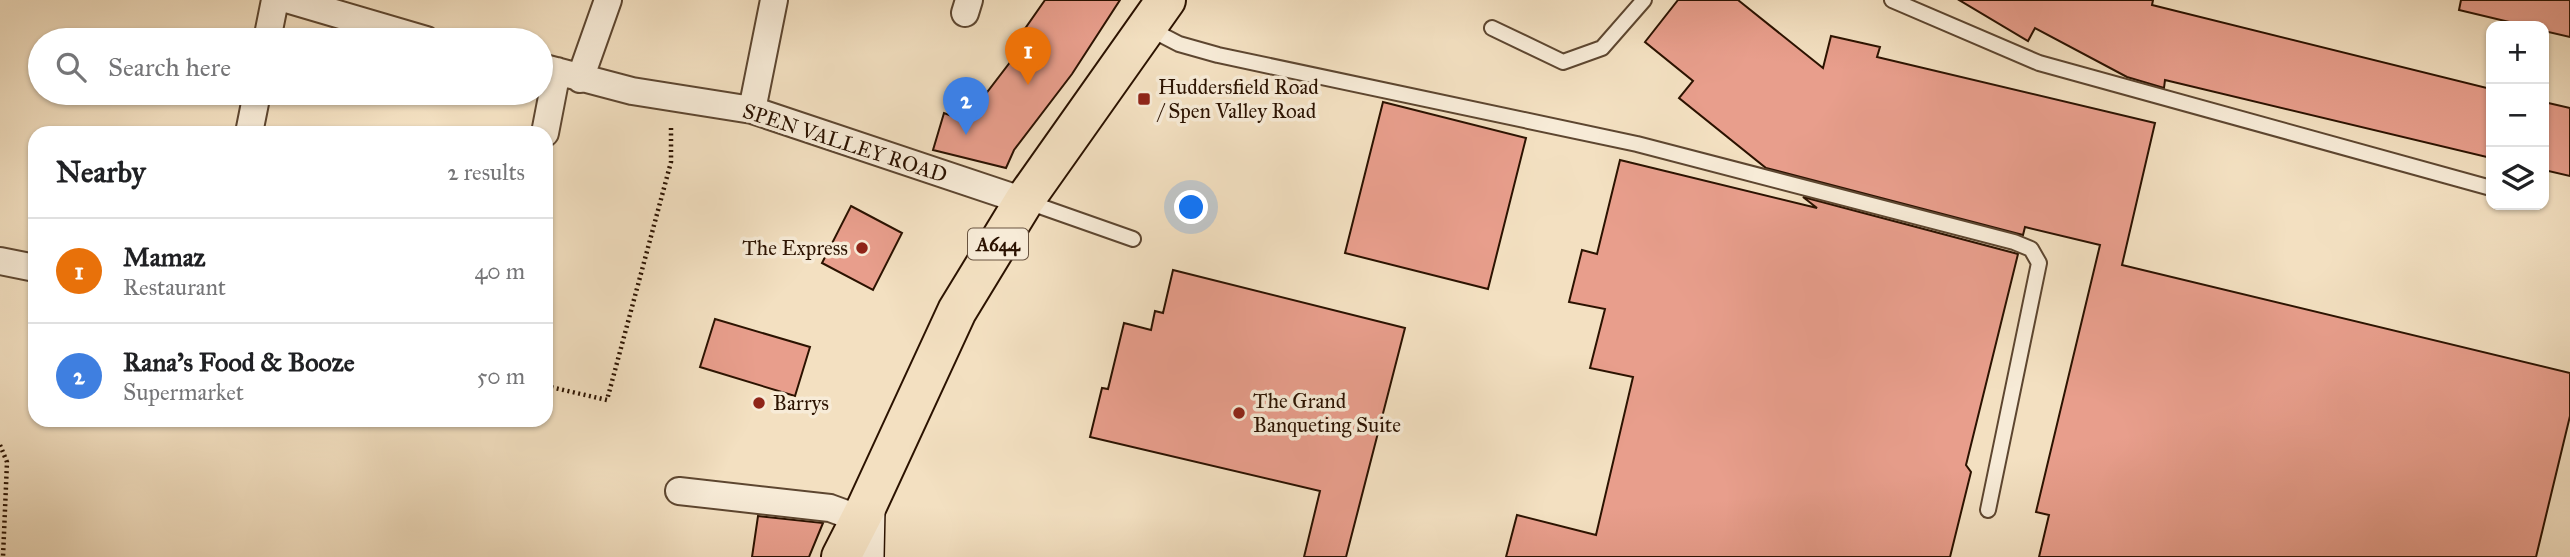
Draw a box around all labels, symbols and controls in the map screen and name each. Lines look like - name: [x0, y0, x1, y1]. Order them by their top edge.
- map controls: [2486, 21, 2549, 210]
- button: +: [2486, 21, 2549, 84]
- pin: 1: [1005, 27, 1051, 85]
- search box: [28, 28, 553, 105]
- icon: search: [52, 48, 90, 86]
- text: Search here: [108, 51, 231, 83]
- place label: Huddersfield Road / Spen Valley Road: [1156, 74, 1319, 124]
- pin: 2: [943, 77, 989, 135]
- button: −: [2486, 84, 2549, 147]
- marker: Huddersfield Road / Spen Valley Road: [1136, 91, 1152, 107]
- street label: SPEN VALLEY ROAD: [739, 98, 951, 188]
- button: layers: [2486, 147, 2549, 210]
- text: Nearby: [56, 154, 146, 190]
- text: 2 results: [447, 158, 525, 186]
- your location: [1174, 190, 1208, 224]
- road number: A644: [968, 228, 1028, 260]
- place label: The Express: [742, 235, 848, 261]
- marker: The Express: [854, 240, 870, 256]
- text: Mamaz: [123, 241, 206, 273]
- text: 1: [74, 257, 84, 285]
- text: 40 m: [475, 257, 525, 285]
- text: Restaurant: [123, 273, 226, 301]
- text: Rana's Food & Booze: [123, 346, 355, 378]
- text: 2: [73, 362, 85, 390]
- text: 50 m: [477, 362, 525, 390]
- text: Supermarket: [123, 378, 244, 406]
- place label: The Grand Banqueting Suite: [1253, 388, 1401, 438]
- place label: Barrys: [773, 390, 829, 416]
- marker: Barrys: [751, 395, 767, 411]
- marker: The Grand Banqueting Suite: [1231, 405, 1247, 421]

